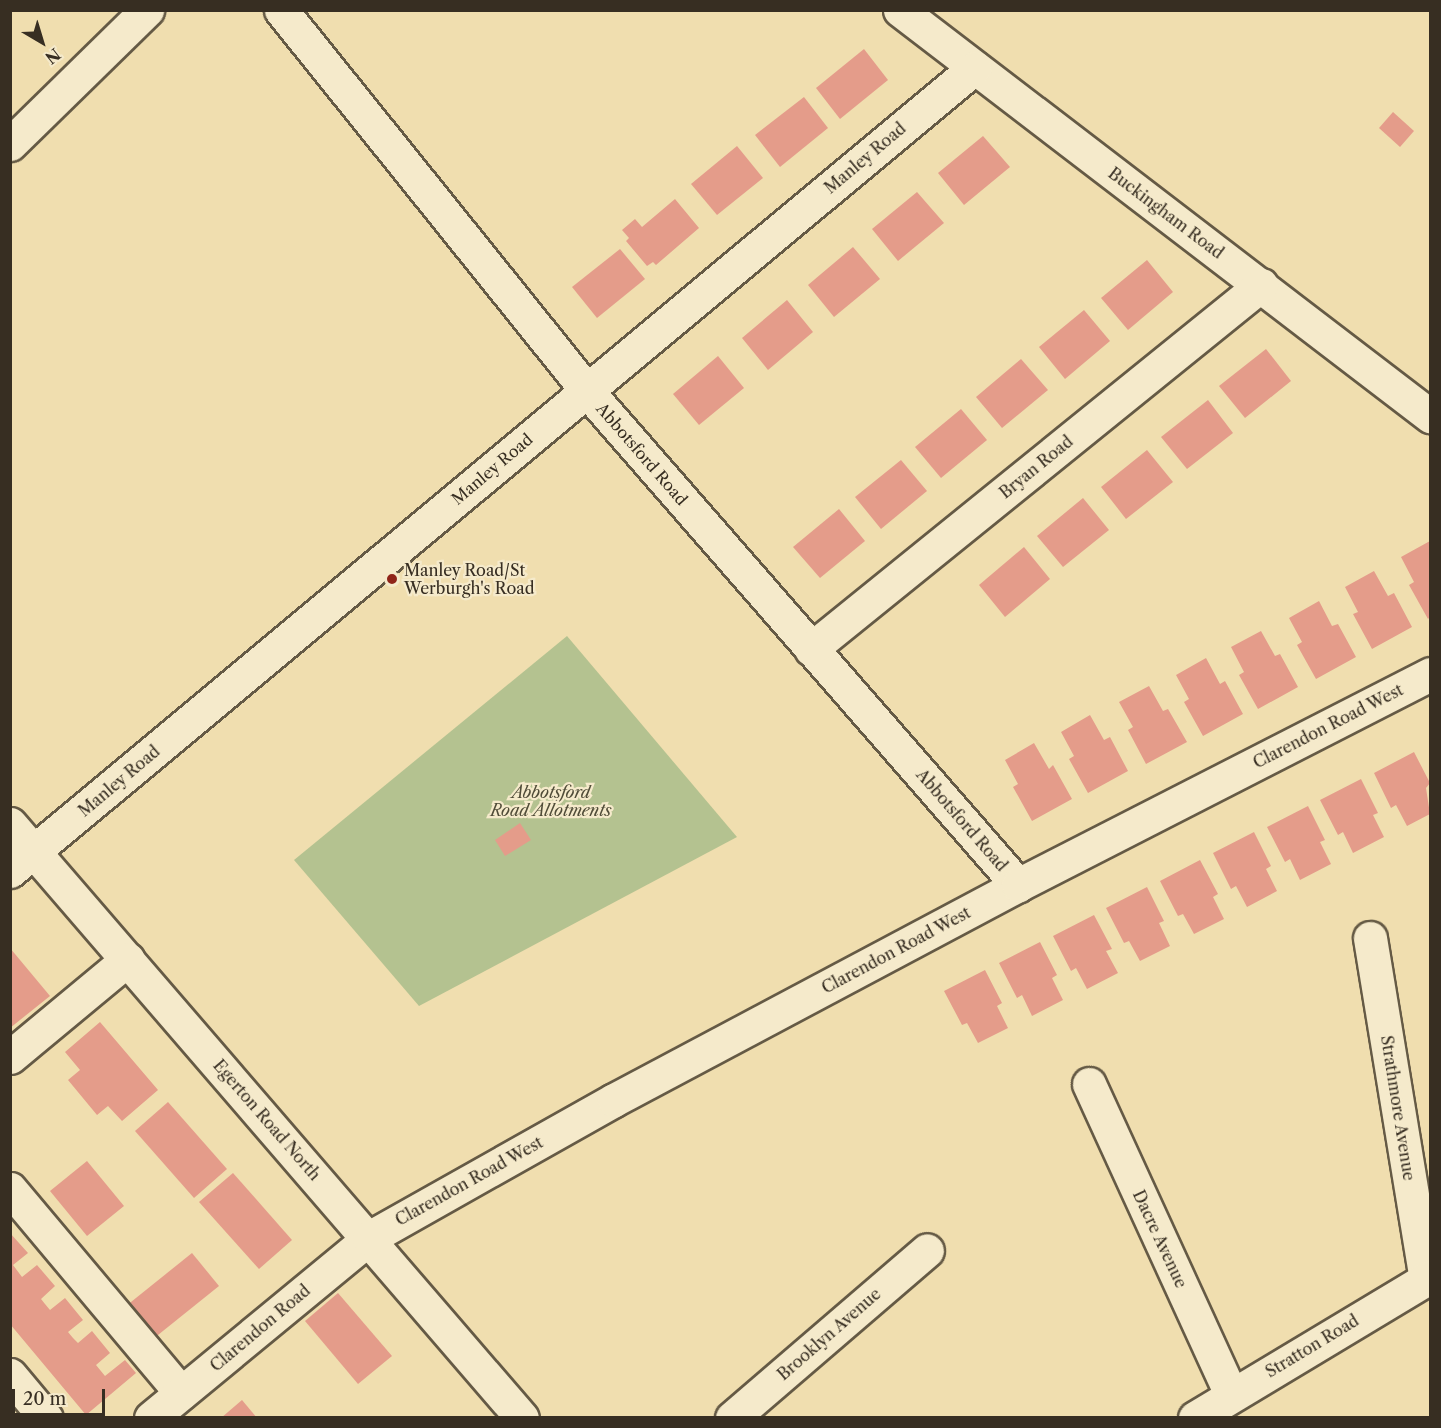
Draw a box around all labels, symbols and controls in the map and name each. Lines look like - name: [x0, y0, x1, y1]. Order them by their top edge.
- north arrow: [12, 12, 72, 72]
- text: N: [41, 44, 65, 68]
- street label: Manley Road: [820, 118, 910, 198]
- street label: Buckingham Road: [1105, 163, 1227, 263]
- street label: Abbotsford Road: [592, 399, 692, 509]
- street label: Manley Road: [447, 429, 537, 509]
- street label: Bryan Road: [996, 432, 1076, 502]
- place label: Manley Road/St Werburgh's Road: [404, 560, 534, 598]
- marker: Manley Road/St Werburgh's Road: [385, 572, 399, 586]
- street label: Clarendon Road West: [1250, 680, 1406, 772]
- street label: Manley Road: [74, 741, 164, 821]
- street label: Abbotsford Road: [912, 765, 1012, 875]
- park label: Abbotsford Road Allotments: [490, 782, 612, 820]
- street label: Clarendon Road West: [818, 902, 974, 998]
- street label: Strathmore Avenue: [1377, 1034, 1419, 1182]
- street label: Egerton Road North: [209, 1056, 325, 1184]
- street label: Clarendon Road West: [392, 1132, 546, 1230]
- street label: Dacre Avenue: [1129, 1187, 1191, 1291]
- street label: Clarendon Road: [206, 1281, 314, 1375]
- street label: Brooklyn Avenue: [773, 1284, 885, 1384]
- street label: Stratton Road: [1262, 1311, 1362, 1381]
- scale bar: [15, 1377, 108, 1415]
- text: 20 m: [23, 1388, 66, 1410]

